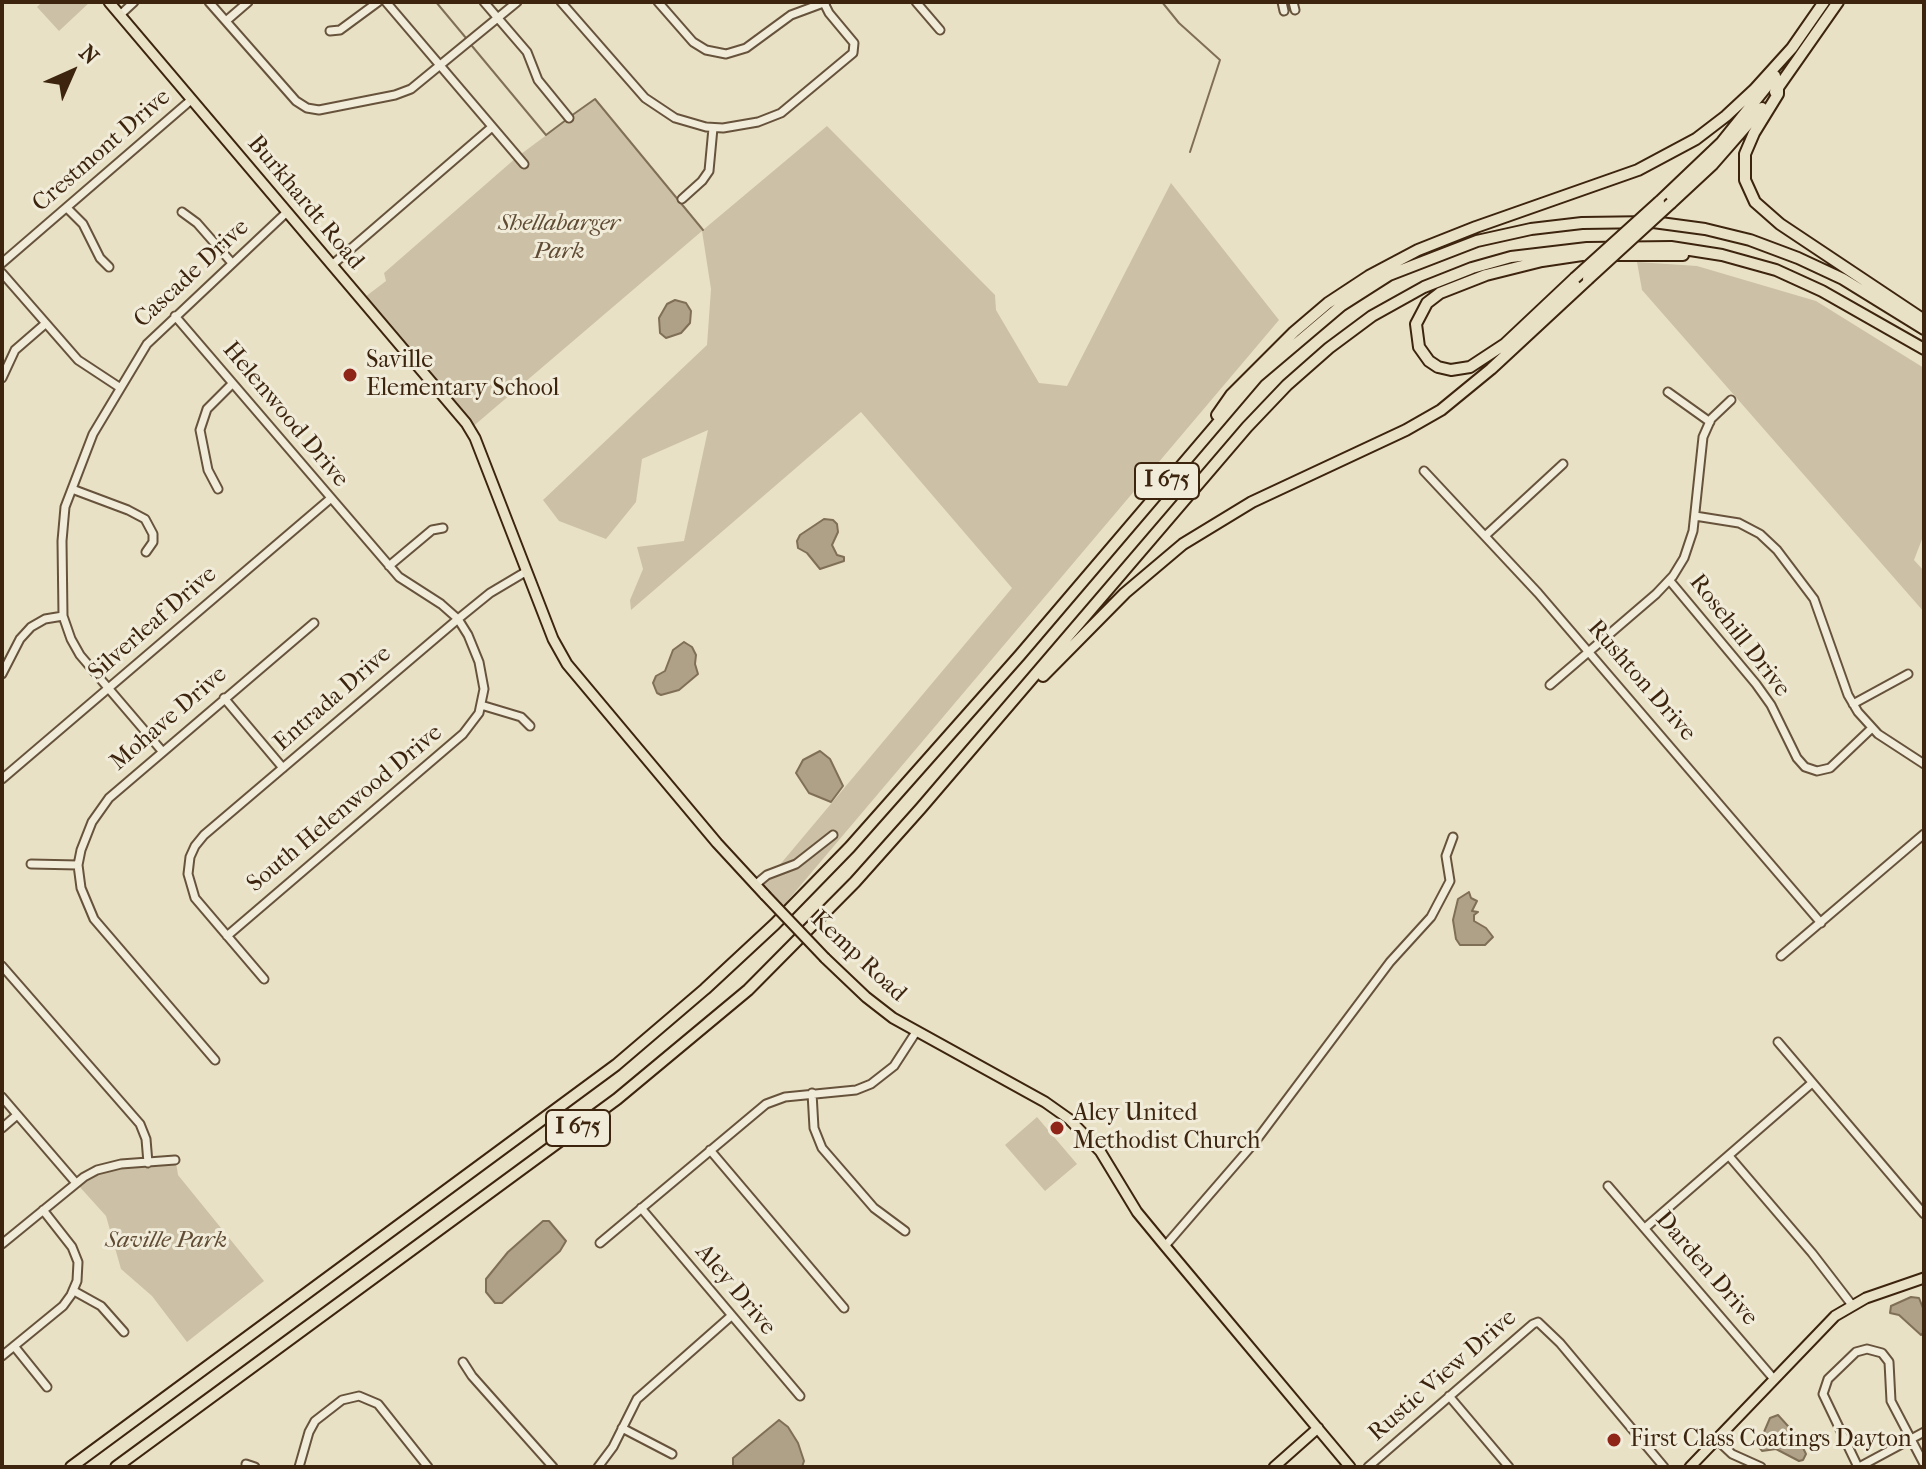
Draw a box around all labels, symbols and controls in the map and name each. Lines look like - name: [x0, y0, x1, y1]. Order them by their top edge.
- north arrow: [32, 32, 112, 112]
- text: N: [74, 40, 104, 70]
- street label: Crestmont Drive: [27, 83, 177, 219]
- street label: Burkhardt Road: [241, 130, 369, 276]
- park label: Shellabarger Park: [498, 210, 620, 266]
- street label: Cascade Drive: [129, 214, 255, 334]
- street label: Helenwood Drive: [216, 336, 354, 494]
- place label: Saville Elementary School: [366, 347, 559, 403]
- marker: Saville Elementary School: [341, 366, 359, 384]
- road number: I 675: [1135, 463, 1199, 499]
- street label: Silverleaf Drive: [83, 561, 223, 687]
- street label: Rosehill Drive: [1682, 569, 1796, 703]
- street label: Rushton Drive: [1581, 615, 1701, 747]
- street label: Entrada Drive: [268, 640, 398, 758]
- street label: Mohave Drive: [105, 661, 233, 777]
- street label: South Helenwood Drive: [242, 719, 448, 899]
- street label: Kemp Road: [804, 905, 912, 1009]
- place label: Aley United Methodist Church: [1073, 1100, 1260, 1156]
- road number: I 675: [546, 1110, 610, 1146]
- marker: Aley United Methodist Church: [1048, 1119, 1066, 1137]
- street label: Darden Drive: [1649, 1206, 1763, 1332]
- park label: Saville Park: [105, 1227, 227, 1255]
- street label: Aley Drive: [689, 1239, 781, 1341]
- street label: Rustic View Drive: [1363, 1304, 1523, 1448]
- place label: First Class Coatings Dayton: [1630, 1426, 1912, 1454]
- marker: First Class Coatings Dayton: [1605, 1431, 1623, 1449]

